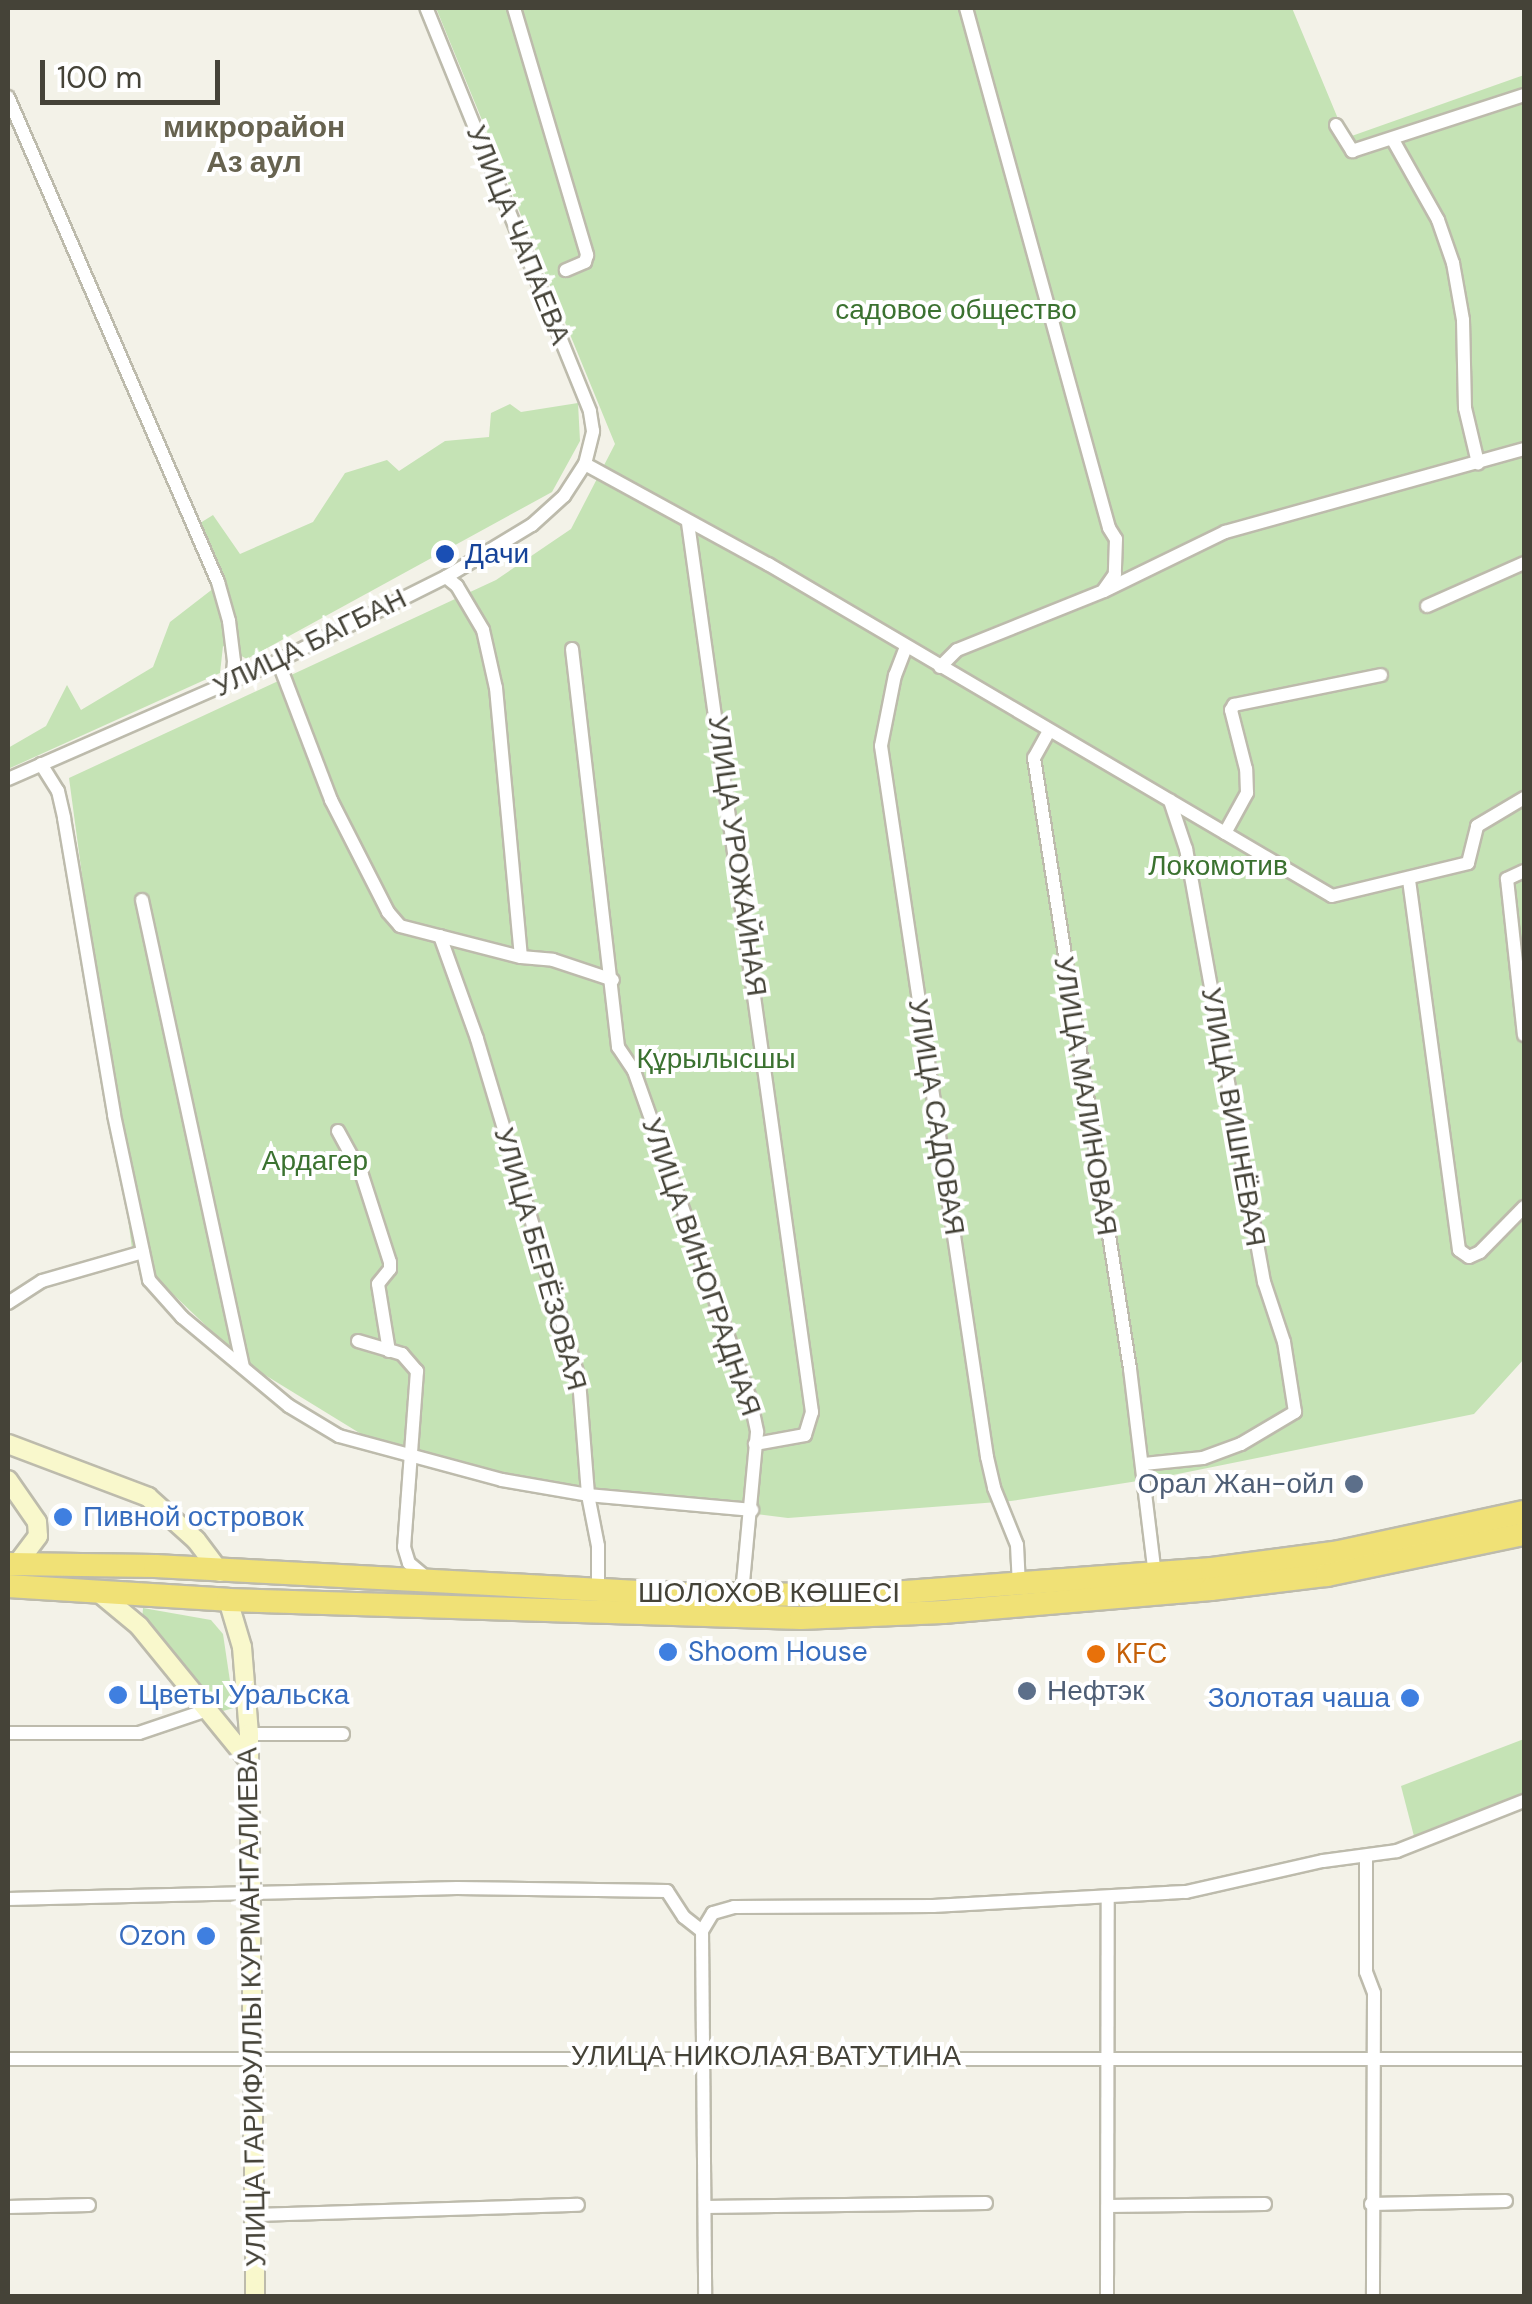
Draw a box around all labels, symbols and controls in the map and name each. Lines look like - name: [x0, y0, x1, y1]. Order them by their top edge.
- scale bar: [45, 40, 225, 102]
- text: 100 m: [57, 58, 142, 97]
- district label: микрорайон Аз аул: [163, 109, 345, 180]
- street label: УЛИЦА ЧАПАЕВА: [459, 121, 577, 349]
- park label: садовое общество: [835, 293, 1077, 327]
- place label: Дачи: [465, 537, 529, 571]
- marker: Дачи: [434, 543, 456, 565]
- street label: УЛИЦА БАГБАН: [208, 582, 412, 704]
- street label: УЛИЦА УРОЖАЙНАЯ: [701, 714, 773, 998]
- park label: Локомотив: [1148, 849, 1288, 883]
- street label: УЛИЦА МАЛИНОВАЯ: [1046, 954, 1124, 1238]
- street label: УЛИЦА ВИШНЁВАЯ: [1194, 985, 1272, 1249]
- street label: УЛИЦА САДОВАЯ: [901, 996, 971, 1238]
- park label: Құрылысшы: [636, 1042, 796, 1076]
- street label: УЛИЦА ВИНОГРАДНАЯ: [634, 1114, 768, 1420]
- street label: УЛИЦА БЕРЁЗОВАЯ: [486, 1124, 594, 1394]
- park label: Ардагер: [262, 1144, 368, 1178]
- place label: Орал Жан-ойл: [1137, 1467, 1334, 1501]
- marker: Орал Жан-ойл: [1343, 1473, 1365, 1495]
- place label: Пивной островок: [83, 1500, 304, 1534]
- marker: Пивной островок: [52, 1506, 74, 1528]
- street label: ШОЛОХОВ КӨШЕСІ: [638, 1576, 900, 1610]
- place label: Shoom House: [688, 1635, 868, 1669]
- place label: KFC: [1116, 1637, 1167, 1671]
- marker: Shoom House: [657, 1641, 679, 1663]
- marker: KFC: [1085, 1643, 1107, 1665]
- place label: Нефтэк: [1047, 1674, 1145, 1708]
- place label: Цветы Уральска: [138, 1678, 349, 1712]
- marker: Нефтэк: [1016, 1680, 1038, 1702]
- place label: Золотая чаша: [1208, 1681, 1390, 1715]
- marker: Цветы Уральска: [107, 1684, 129, 1706]
- marker: Золотая чаша: [1399, 1687, 1421, 1709]
- street label: УЛИЦА ГАРИФУЛЛЫ КУРМАНГАЛИЕВА: [231, 1747, 273, 2267]
- place label: Ozon: [119, 1919, 186, 1953]
- marker: Ozon: [195, 1925, 217, 1947]
- street label: УЛИЦА НИКОЛАЯ ВАТУТИНА: [571, 2039, 961, 2073]

